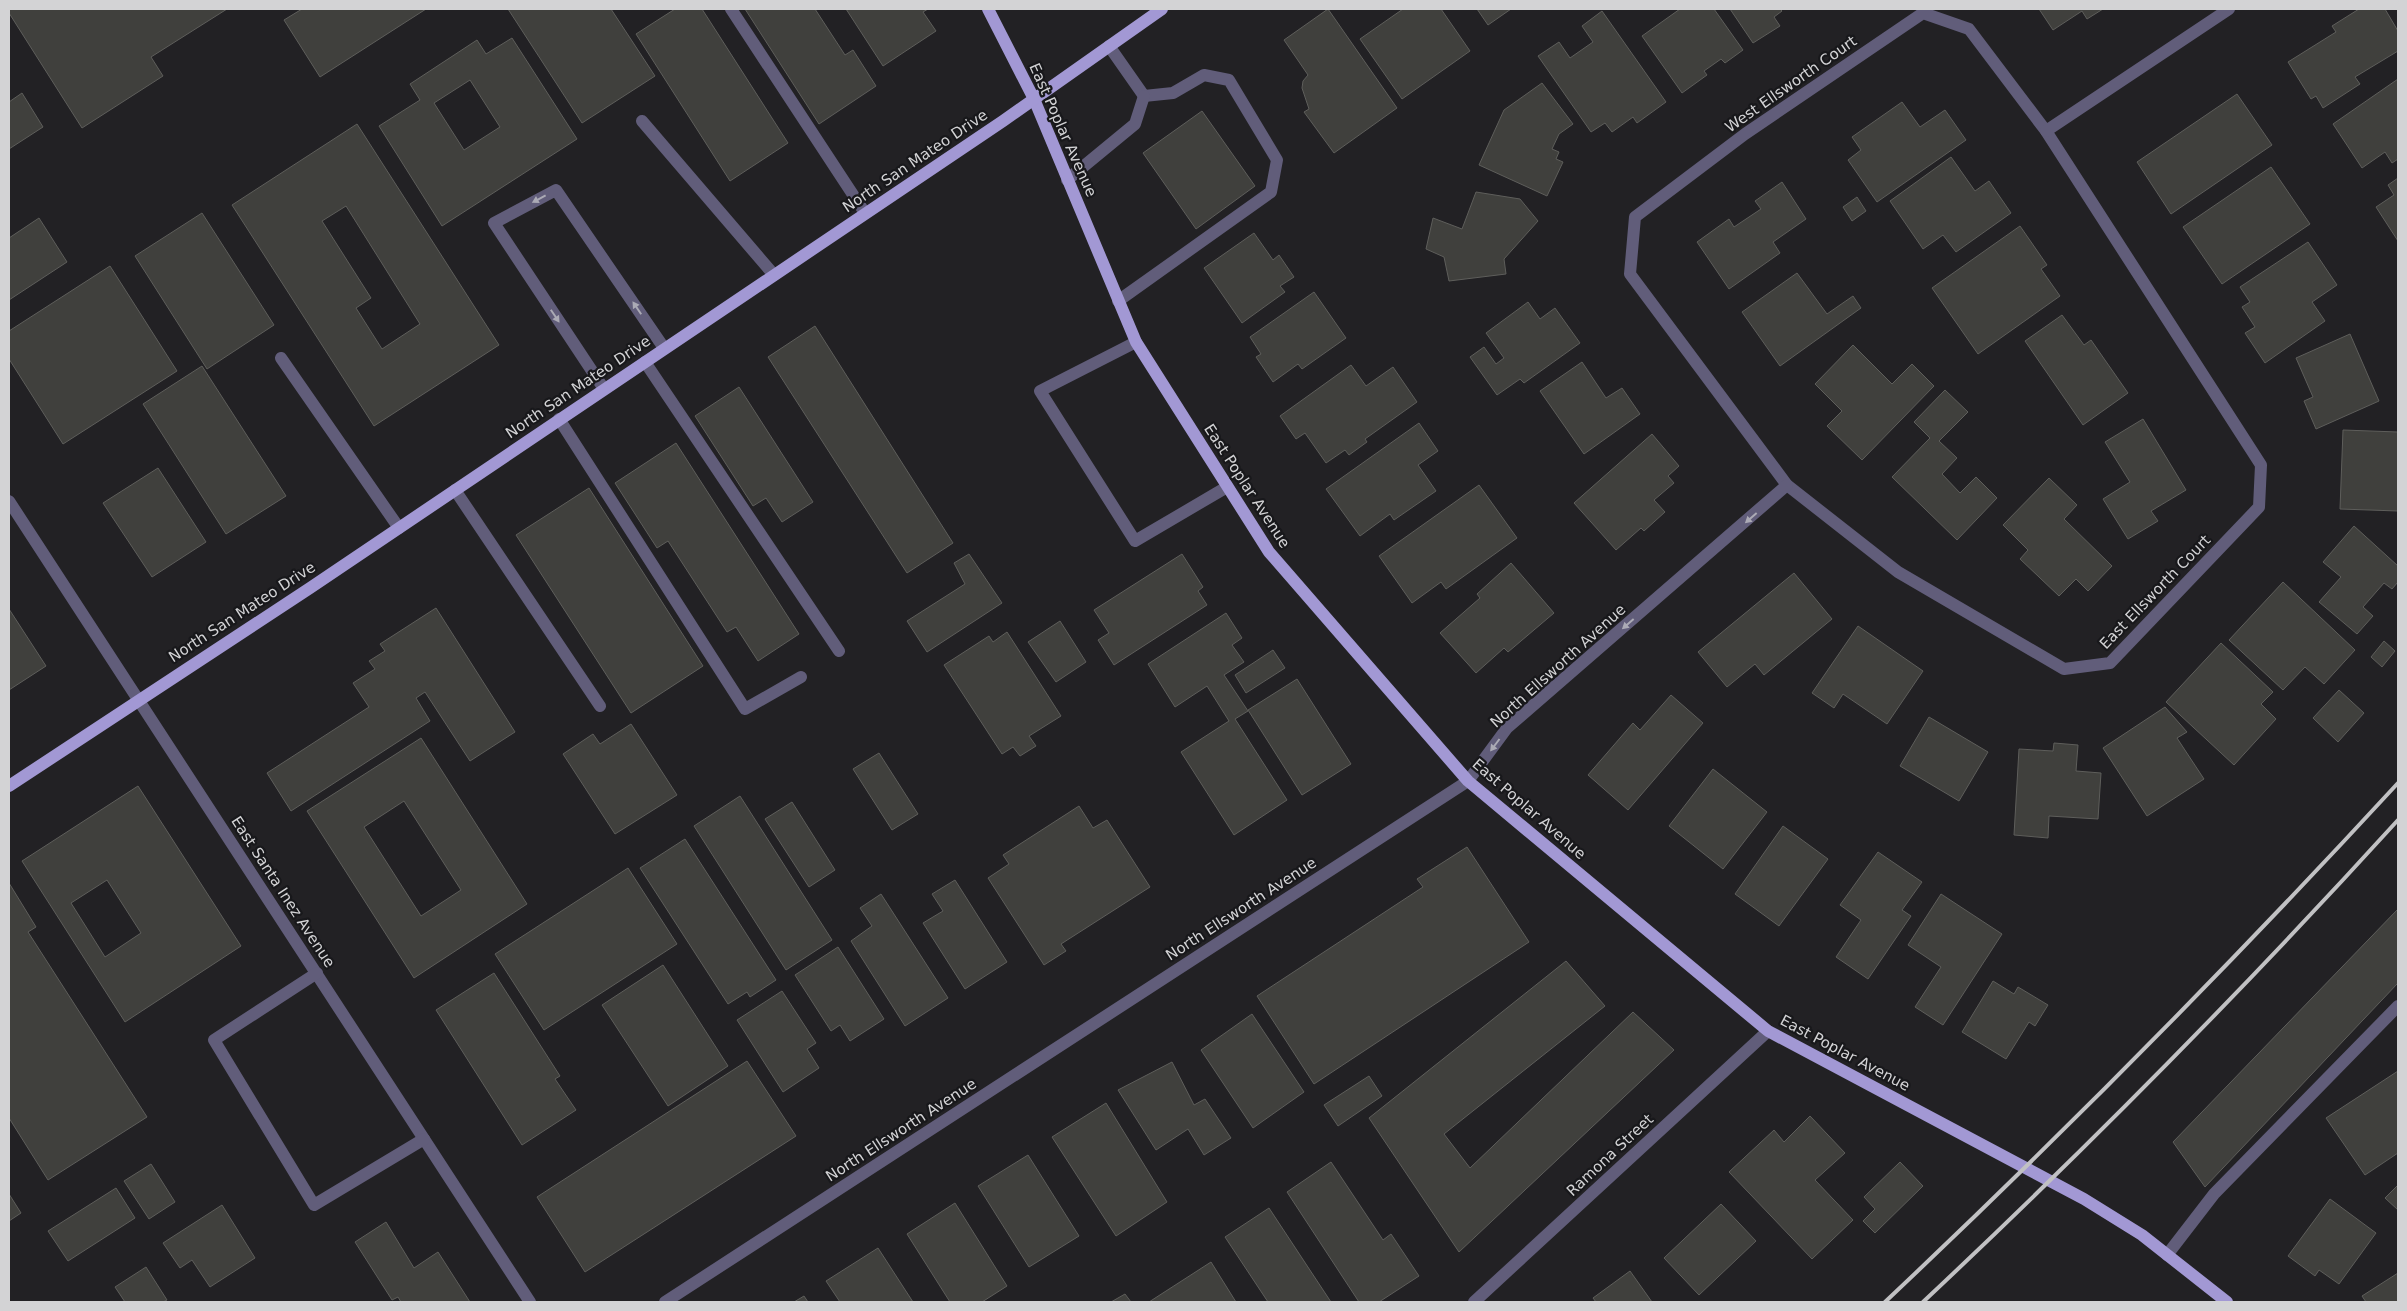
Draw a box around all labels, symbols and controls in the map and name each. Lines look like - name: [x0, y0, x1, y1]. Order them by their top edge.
- street label: West Ellsworth Court: [1722, 32, 1860, 136]
- street label: East Poplar Avenue: [1025, 60, 1101, 200]
- street label: North San Mateo Drive: [839, 106, 991, 216]
- one-way arrow: [532, 195, 546, 203]
- one-way arrow: [632, 301, 642, 315]
- one-way arrow: [550, 309, 560, 322]
- street label: North San Mateo Drive: [502, 332, 654, 442]
- street label: East Poplar Avenue: [1200, 421, 1294, 551]
- one-way arrow: [1745, 512, 1758, 523]
- street label: East Ellsworth Court: [2096, 531, 2214, 653]
- street label: North San Mateo Drive: [165, 558, 319, 666]
- street label: North Ellsworth Avenue: [1487, 600, 1629, 732]
- one-way arrow: [1622, 618, 1634, 629]
- one-way arrow: [1490, 738, 1500, 752]
- street label: East Poplar Avenue: [1469, 755, 1589, 863]
- street label: East Santa Inez Avenue: [227, 813, 339, 971]
- street label: North Ellsworth Avenue: [1162, 854, 1320, 964]
- street label: East Poplar Avenue: [1777, 1011, 1913, 1095]
- street label: North Ellsworth Avenue: [822, 1075, 980, 1185]
- street label: Ramona Street: [1563, 1110, 1657, 1200]

